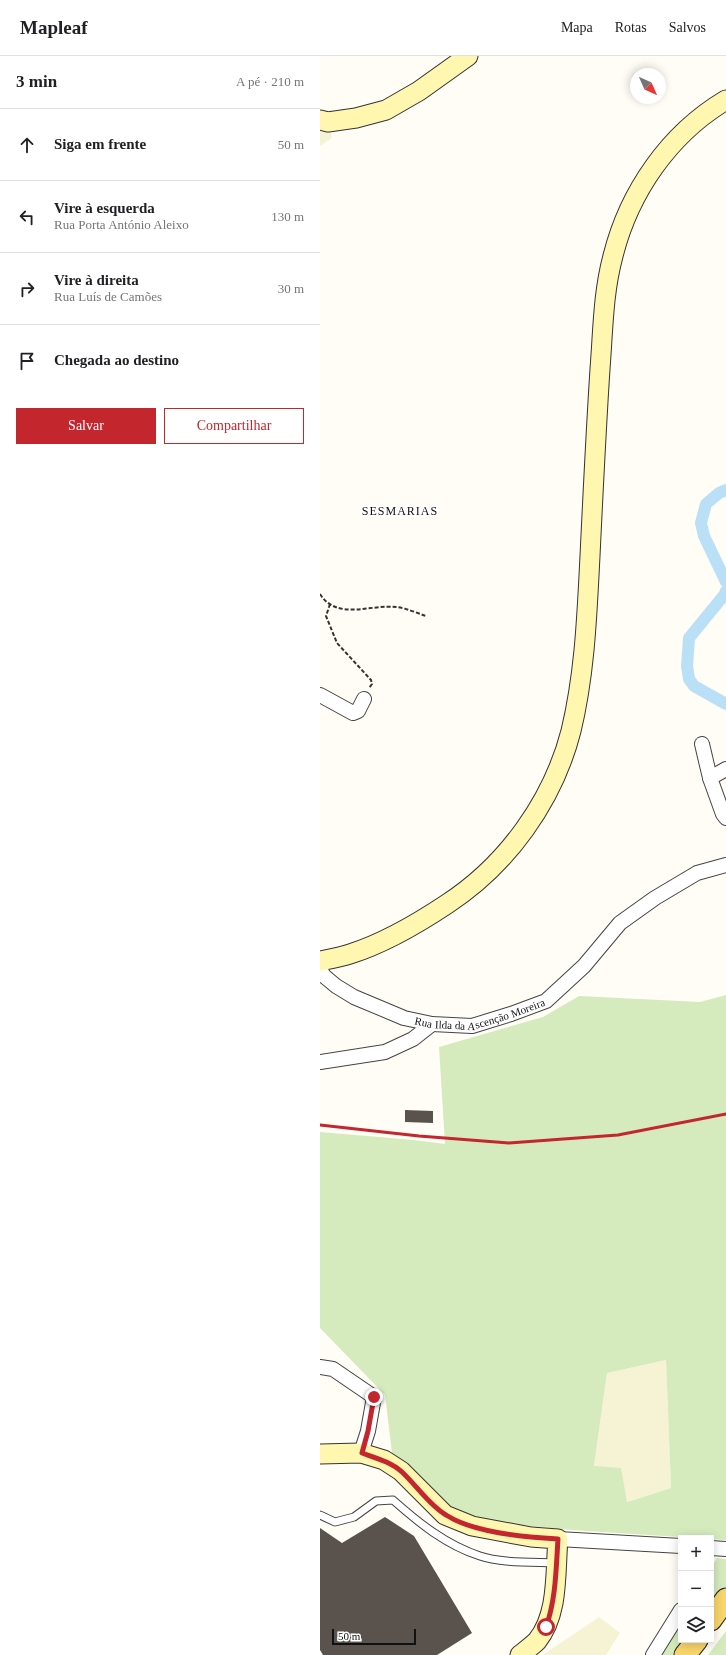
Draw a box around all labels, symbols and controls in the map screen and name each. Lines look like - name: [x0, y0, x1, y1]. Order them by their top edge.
- text: Mapleaf: [20, 17, 88, 38]
- text: Mapa: [561, 20, 593, 35]
- text: Rotas: [615, 20, 647, 35]
- text: Salvos: [669, 20, 706, 35]
- north arrow: [630, 68, 666, 104]
- text: 3 min: [16, 72, 57, 91]
- text: A pé · 210 m: [236, 74, 304, 89]
- icon: ahead: [16, 134, 38, 156]
- text: Siga em frente: [54, 136, 146, 152]
- text: 50 m: [278, 137, 304, 152]
- text: Vire à esquerda: [54, 200, 155, 216]
- icon: left: [16, 206, 38, 228]
- text: 130 m: [271, 209, 304, 224]
- text: Rua Porta António Aleixo: [54, 217, 189, 232]
- text: Vire à direita: [54, 272, 139, 288]
- icon: right: [16, 278, 38, 300]
- text: 30 m: [278, 281, 304, 296]
- text: Rua Luís de Camões: [54, 289, 162, 304]
- icon: arrive: [16, 350, 38, 372]
- text: Chegada ao destino: [54, 352, 179, 368]
- button: Salvar: [16, 408, 156, 444]
- button: Compartilhar: [164, 408, 304, 444]
- district label: SESMARIAS: [362, 504, 438, 518]
- street label: Rua Ilda da Ascenção Moreira: [414, 996, 547, 1032]
- route end: [365, 1388, 383, 1406]
- map controls: [678, 1535, 714, 1643]
- button: +: [678, 1535, 714, 1571]
- button: −: [678, 1571, 714, 1607]
- button: layers: [678, 1607, 714, 1643]
- route start: [537, 1618, 555, 1636]
- scale bar: [332, 1627, 416, 1646]
- text: 50 m: [338, 1630, 360, 1642]

